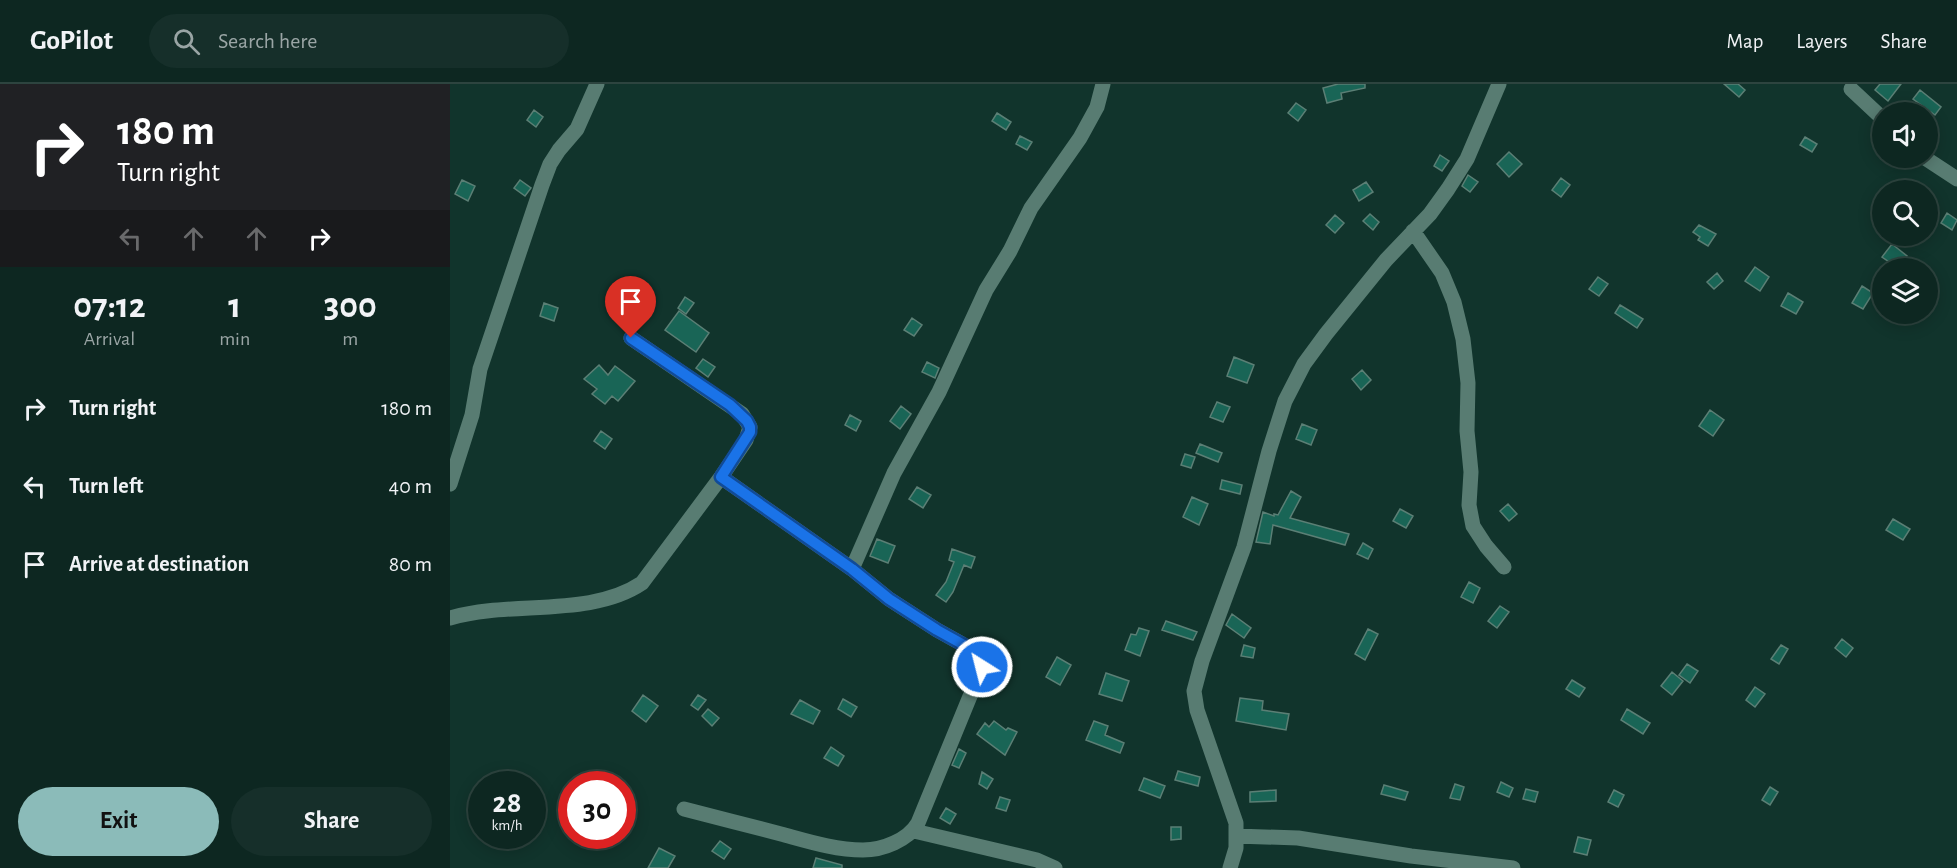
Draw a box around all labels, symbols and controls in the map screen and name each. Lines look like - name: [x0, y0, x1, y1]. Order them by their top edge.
- search box: [149, 14, 569, 68]
- icon: search: [170, 25, 203, 58]
- text: GoPilot: [30, 27, 113, 55]
- text: Search here: [218, 30, 318, 52]
- text: Map: [1727, 31, 1763, 52]
- text: Layers: [1796, 31, 1847, 52]
- text: Share: [1880, 31, 1927, 52]
- map controls: [1872, 102, 1938, 324]
- button: sound: [1872, 102, 1938, 168]
- icon: right: [18, 108, 96, 186]
- text: 180 m: [117, 110, 215, 152]
- text: Turn right: [117, 159, 220, 186]
- button: search: [1872, 180, 1938, 246]
- icon: left: [114, 222, 147, 255]
- icon: ahead: [177, 222, 210, 255]
- icon: ahead: [240, 222, 273, 255]
- icon: right: [303, 222, 336, 255]
- button: layers: [1872, 258, 1938, 324]
- pin: [605, 276, 656, 338]
- icon: arrive: [614, 285, 647, 318]
- text: 07:12: [73, 288, 146, 324]
- text: 1: [228, 288, 241, 324]
- text: 300: [324, 288, 377, 324]
- text: Arrival: [84, 329, 135, 349]
- text: min: [219, 329, 250, 349]
- text: m: [342, 329, 358, 349]
- icon: right: [18, 392, 51, 425]
- text: Turn right: [69, 397, 156, 419]
- text: 180 m: [381, 397, 432, 419]
- icon: left: [18, 470, 51, 503]
- text: Turn left: [69, 475, 143, 497]
- text: 40 m: [389, 475, 432, 497]
- icon: arrive: [18, 548, 51, 581]
- text: Arrive at destination: [69, 553, 249, 575]
- text: 80 m: [389, 553, 432, 575]
- position arrow: [950, 635, 1014, 699]
- speed limit sign: 30: [558, 771, 636, 849]
- button: Exit: [18, 787, 219, 856]
- button: Share: [231, 787, 432, 856]
- text: 28: [493, 788, 521, 818]
- text: km/h: [492, 818, 522, 833]

